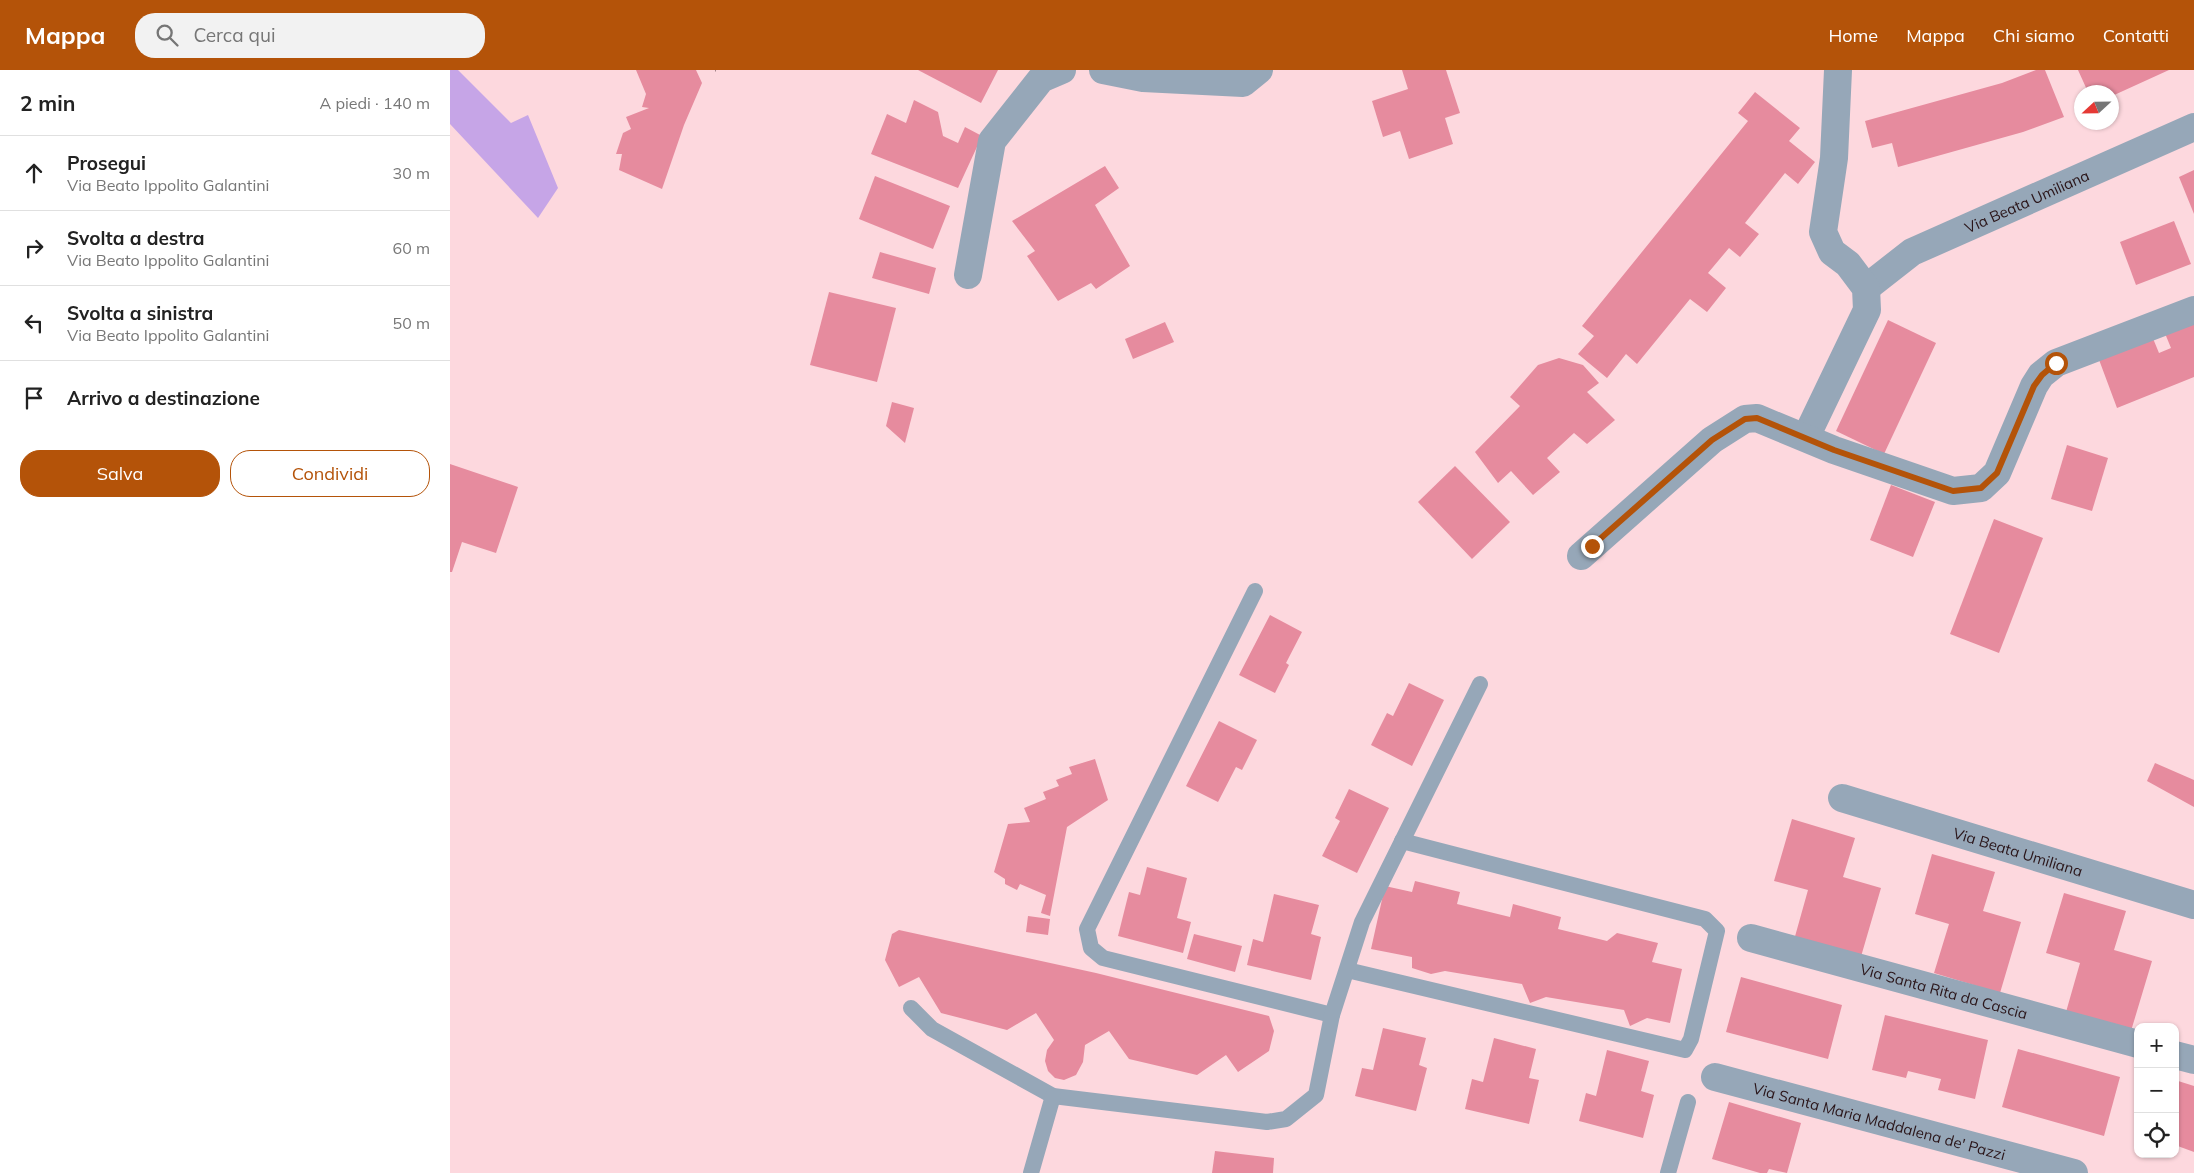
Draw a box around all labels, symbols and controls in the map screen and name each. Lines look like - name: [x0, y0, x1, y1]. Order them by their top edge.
- search box: [135, 13, 485, 58]
- text: Mappa: [25, 20, 105, 50]
- icon: search: [153, 21, 181, 49]
- text: Cerca qui: [193, 23, 275, 47]
- text: Home: [1828, 24, 1878, 47]
- text: Mappa: [1906, 24, 1965, 47]
- text: Chi siamo: [1993, 24, 2075, 47]
- text: Contatti: [2103, 24, 2169, 47]
- north arrow: [2074, 85, 2119, 130]
- text: 2 min: [20, 90, 75, 116]
- text: A piedi · 140 m: [319, 93, 430, 113]
- text: Prosegui: [67, 151, 146, 175]
- icon: ahead: [20, 159, 48, 187]
- text: 30 m: [393, 163, 430, 183]
- street label: Via Beata Umiliana: [1962, 165, 2092, 237]
- text: Via Beato Ippolito Galantini: [67, 175, 269, 195]
- text: Svolta a destra: [67, 226, 205, 250]
- icon: right: [20, 234, 48, 262]
- text: 60 m: [393, 238, 430, 258]
- text: Via Beato Ippolito Galantini: [67, 250, 269, 270]
- text: Svolta a sinistra: [67, 301, 213, 325]
- icon: left: [20, 309, 48, 337]
- text: 50 m: [393, 313, 430, 333]
- text: Via Beato Ippolito Galantini: [67, 325, 269, 345]
- route start: [2045, 352, 2068, 375]
- icon: arrive: [20, 384, 48, 412]
- text: Arrivo a destinazione: [67, 386, 260, 410]
- button: Salva: [20, 450, 220, 497]
- button: Condividi: [230, 450, 430, 497]
- route end: [1581, 535, 1604, 558]
- street label: Via Beata Umiliana: [1951, 823, 2085, 880]
- street label: Via Santa Rita da Cascia: [1858, 959, 2030, 1023]
- map controls: [2134, 1023, 2179, 1158]
- button: +: [2134, 1023, 2179, 1068]
- button: −: [2134, 1068, 2179, 1113]
- street label: Via Santa Maria Maddalena de' Pazzi: [1751, 1078, 2008, 1164]
- button: locate: [2134, 1113, 2179, 1158]

